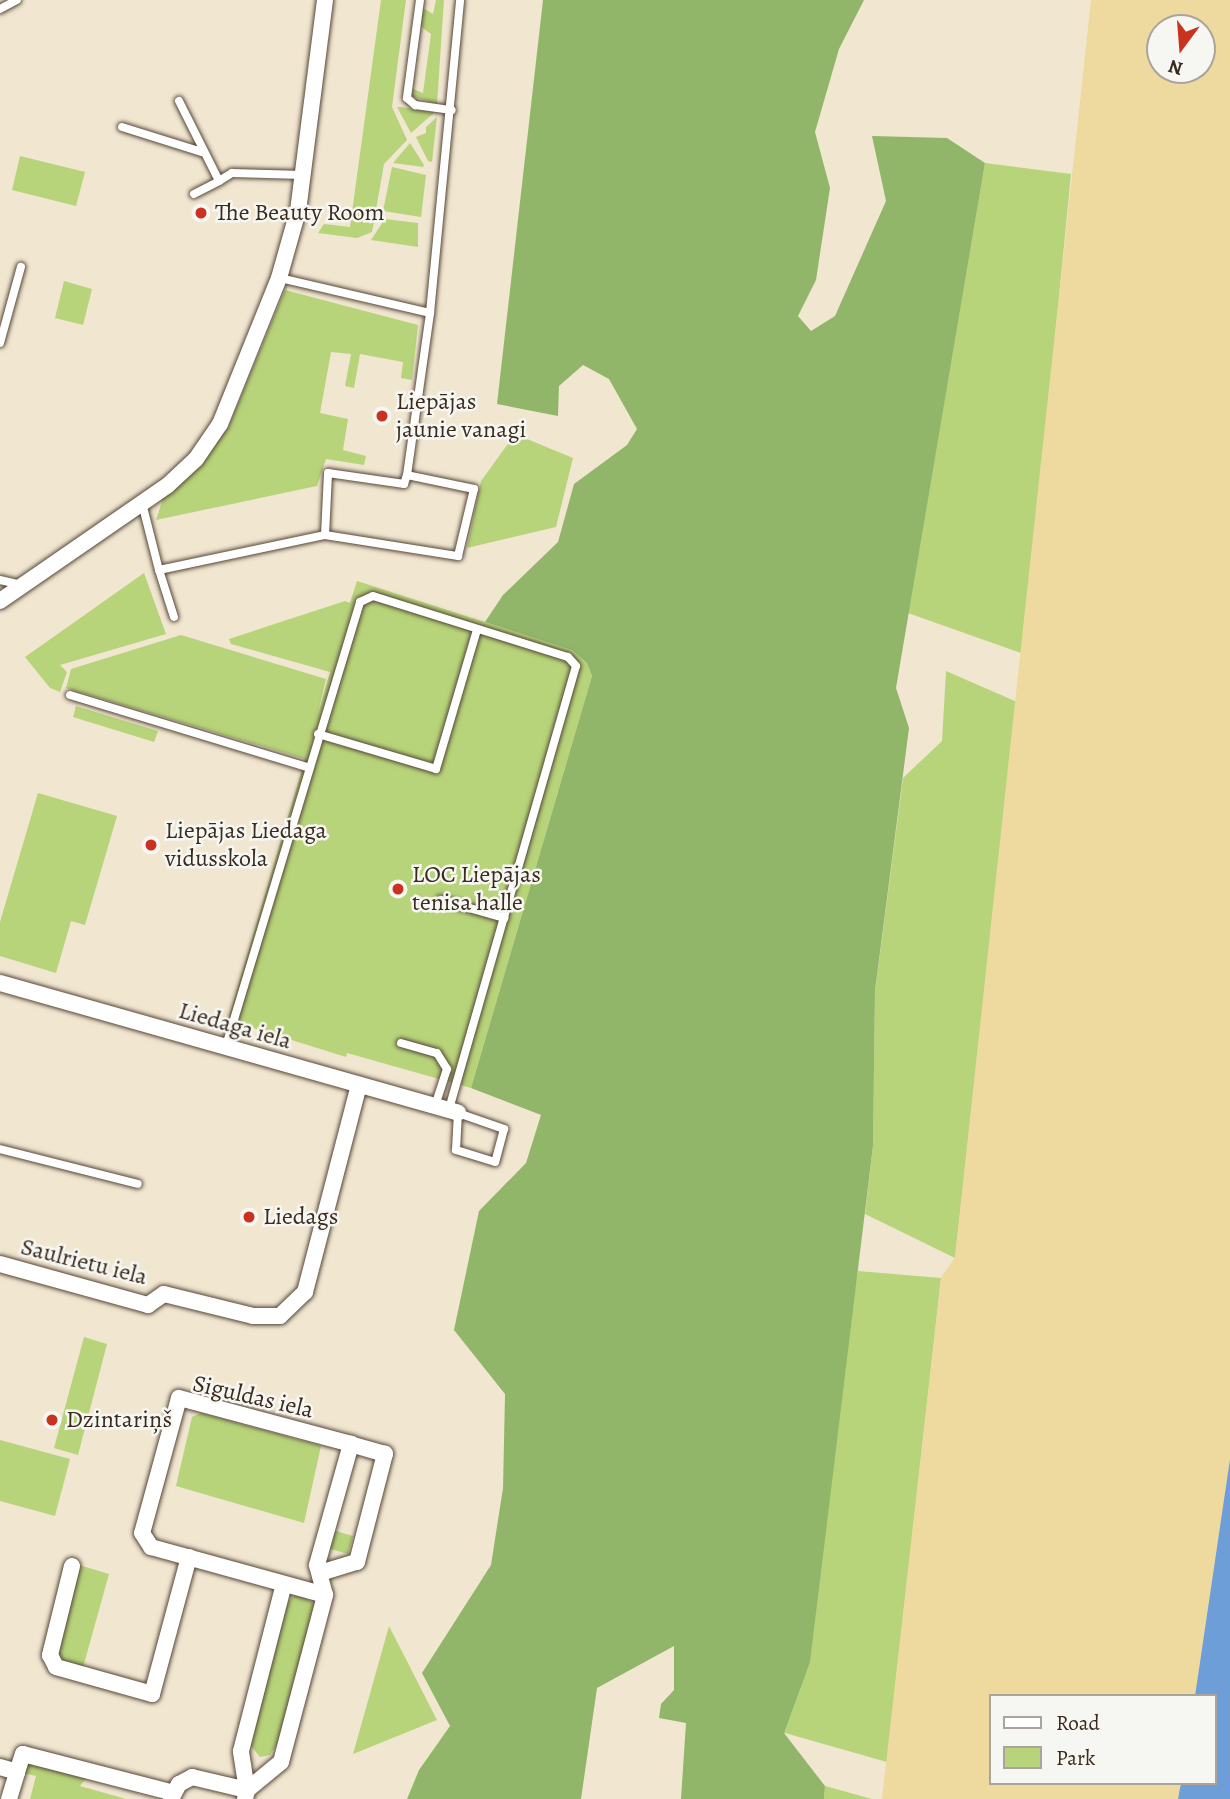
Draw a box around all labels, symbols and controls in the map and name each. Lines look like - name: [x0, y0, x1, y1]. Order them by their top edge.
- north arrow: [1146, 14, 1216, 84]
- text: N: [1166, 53, 1186, 82]
- place label: The Beauty Room: [215, 199, 384, 227]
- marker: The Beauty Room: [193, 205, 209, 221]
- place label: Liepājas jaunie vanagi: [396, 388, 526, 444]
- marker: Liepājas jaunie vanagi: [374, 408, 390, 424]
- place label: Liepājas Liedaga vidusskola: [165, 817, 327, 873]
- marker: Liepājas Liedaga vidusskola: [143, 837, 159, 853]
- place label: LOC Liepājas tenisa halle: [412, 861, 541, 917]
- marker: LOC Liepājas tenisa halle: [390, 881, 406, 897]
- street label: Liedaga iela: [175, 996, 295, 1056]
- place label: Liedags: [263, 1203, 338, 1231]
- marker: Liedags: [241, 1209, 257, 1225]
- street label: Saulrietu iela: [18, 1232, 150, 1292]
- street label: Siguldas iela: [190, 1369, 316, 1425]
- place label: Dzintariņš: [66, 1406, 172, 1434]
- marker: Dzintariņš: [44, 1412, 60, 1428]
- legend: [988, 1694, 1216, 1785]
- text: Road: [1056, 1709, 1100, 1737]
- text: Park: [1056, 1744, 1095, 1772]

